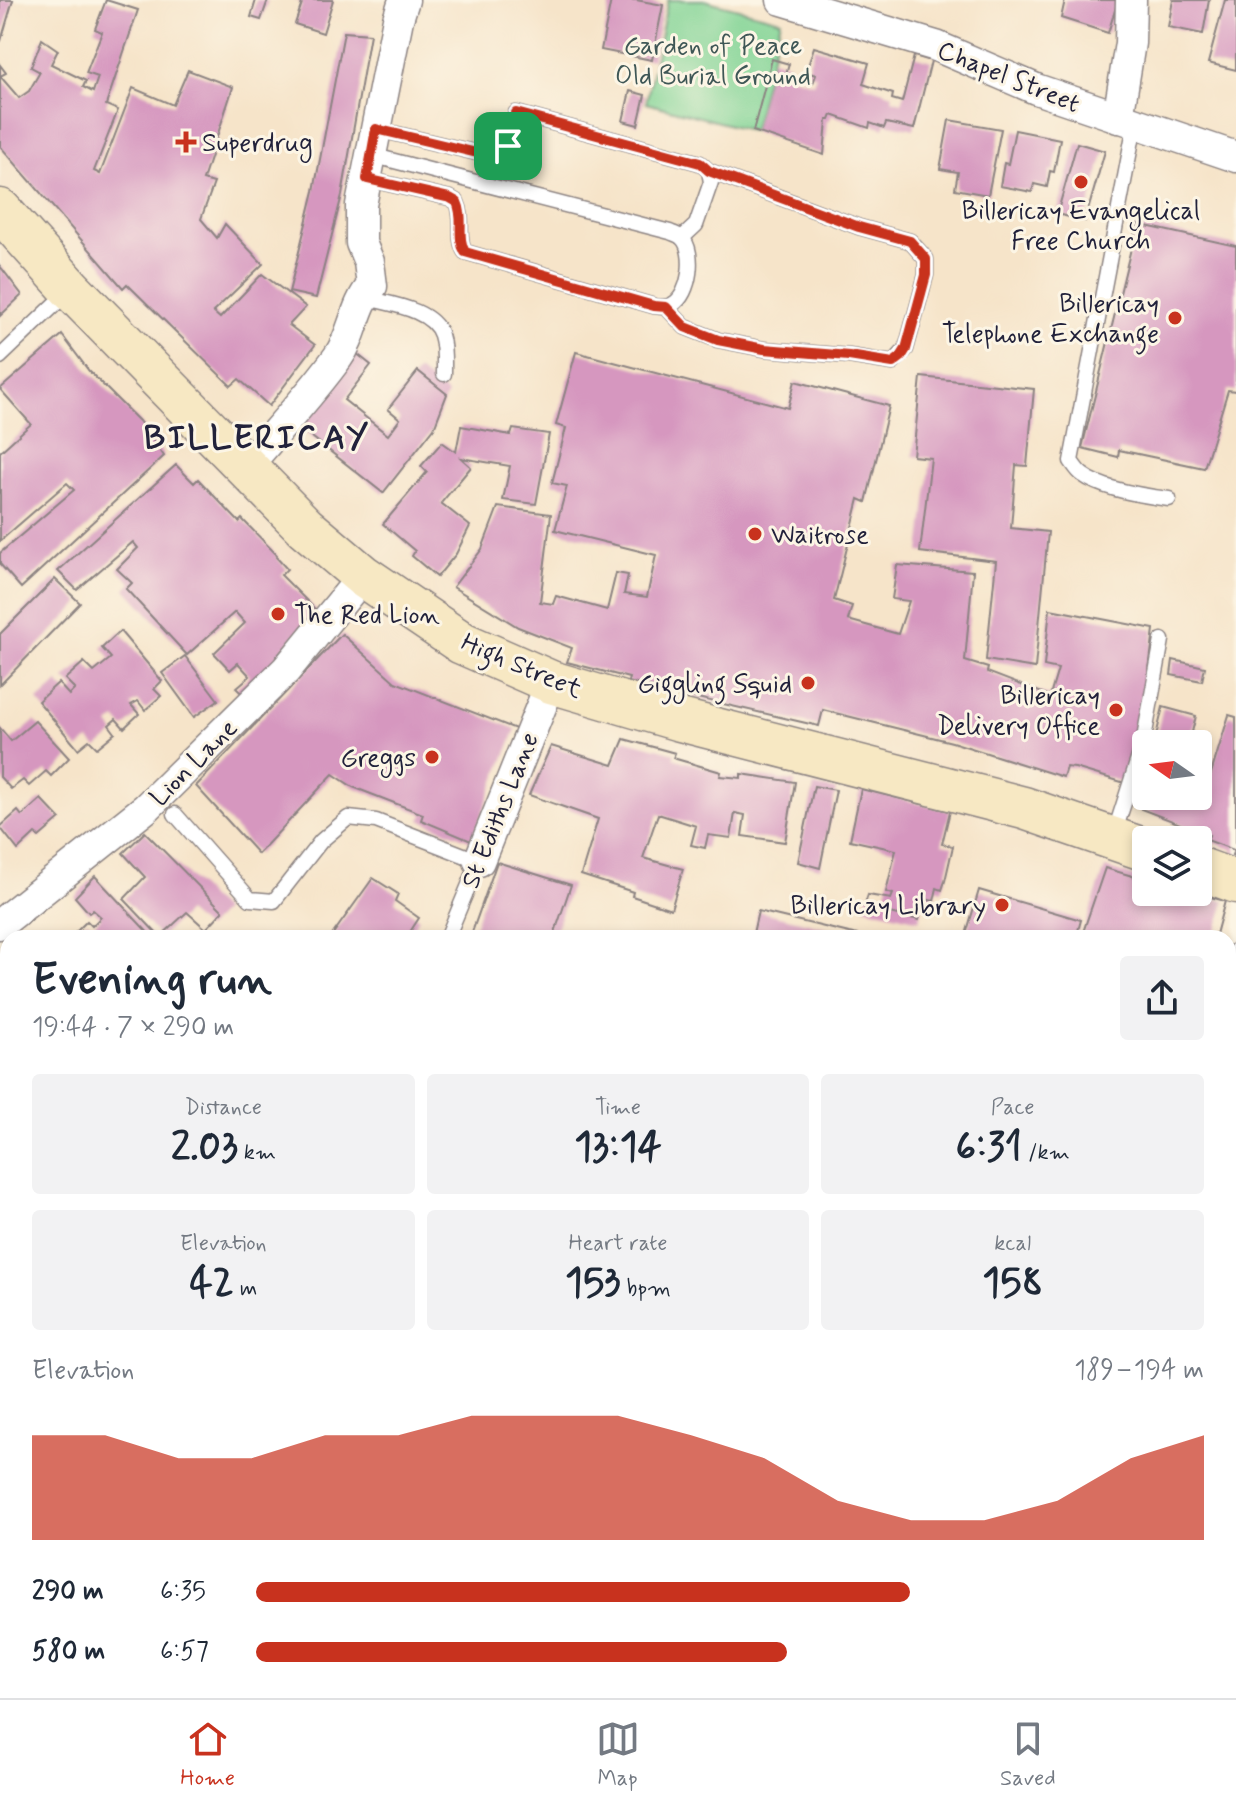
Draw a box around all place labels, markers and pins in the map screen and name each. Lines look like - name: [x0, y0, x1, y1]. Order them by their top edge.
- pin: [474, 112, 542, 180]
- place label: Superdrug: [202, 127, 313, 163]
- marker: Superdrug: [177, 133, 195, 151]
- marker: Billericay Evangelical Free Church: [1072, 173, 1090, 191]
- place label: Billericay Evangelical Free Church: [962, 195, 1200, 259]
- place label: Billericay Telephone Exchange: [942, 288, 1159, 355]
- marker: Billericay Telephone Exchange: [1166, 309, 1184, 327]
- place label: Waitrose: [771, 519, 869, 553]
- marker: Waitrose: [746, 525, 764, 543]
- place label: The Red Lion: [294, 599, 440, 633]
- marker: The Red Lion: [269, 605, 287, 623]
- place label: Giggling Squid: [637, 668, 792, 705]
- marker: Giggling Squid: [799, 674, 817, 692]
- place label: Billericay Delivery Office: [937, 680, 1100, 744]
- marker: Billericay Delivery Office: [1107, 701, 1125, 719]
- place label: Greggs: [341, 742, 416, 778]
- marker: Greggs: [423, 748, 441, 766]
- place label: Billericay Library: [791, 890, 986, 924]
- marker: Billericay Library: [993, 896, 1011, 914]

